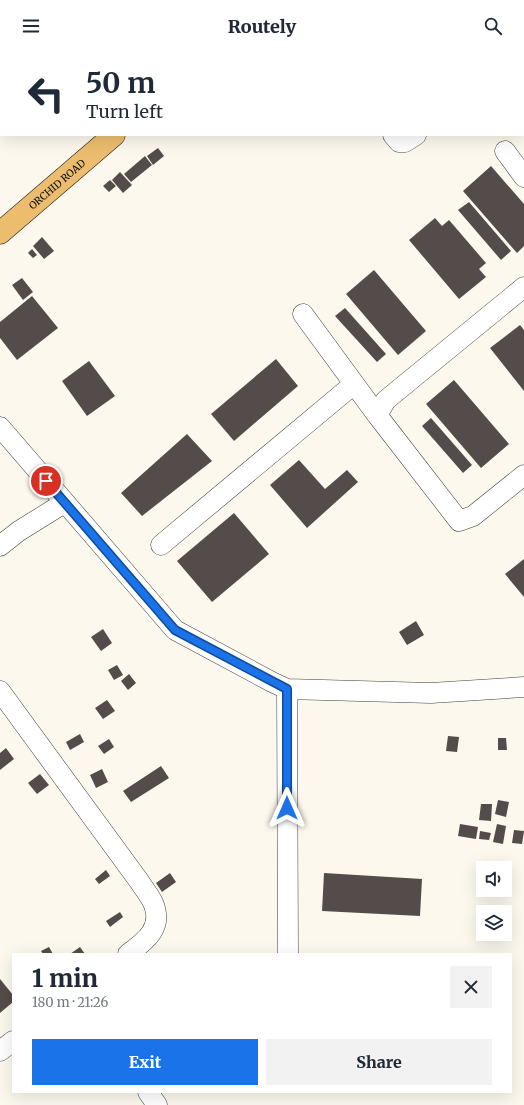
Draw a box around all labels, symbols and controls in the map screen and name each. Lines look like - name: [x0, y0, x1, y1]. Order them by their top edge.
- icon: menu: [20, 15, 42, 37]
- text: Routely: [228, 15, 296, 38]
- icon: search: [482, 15, 504, 37]
- text: 50 m: [86, 65, 155, 101]
- icon: left: [20, 68, 72, 120]
- text: Turn left: [86, 100, 163, 123]
- street label: ORCHID ROAD: [26, 156, 88, 212]
- pin: [29, 464, 63, 498]
- icon: arrive: [35, 470, 57, 492]
- position arrow: [266, 787, 308, 829]
- map controls: [476, 861, 512, 941]
- button: sound: [476, 861, 512, 897]
- button: layers: [476, 905, 512, 941]
- text: 1 min: [32, 963, 98, 994]
- button: close: [450, 966, 492, 1008]
- text: 180 m · 21:26: [32, 994, 108, 1011]
- button: Exit: [32, 1039, 258, 1085]
- button: Share: [266, 1039, 492, 1085]

